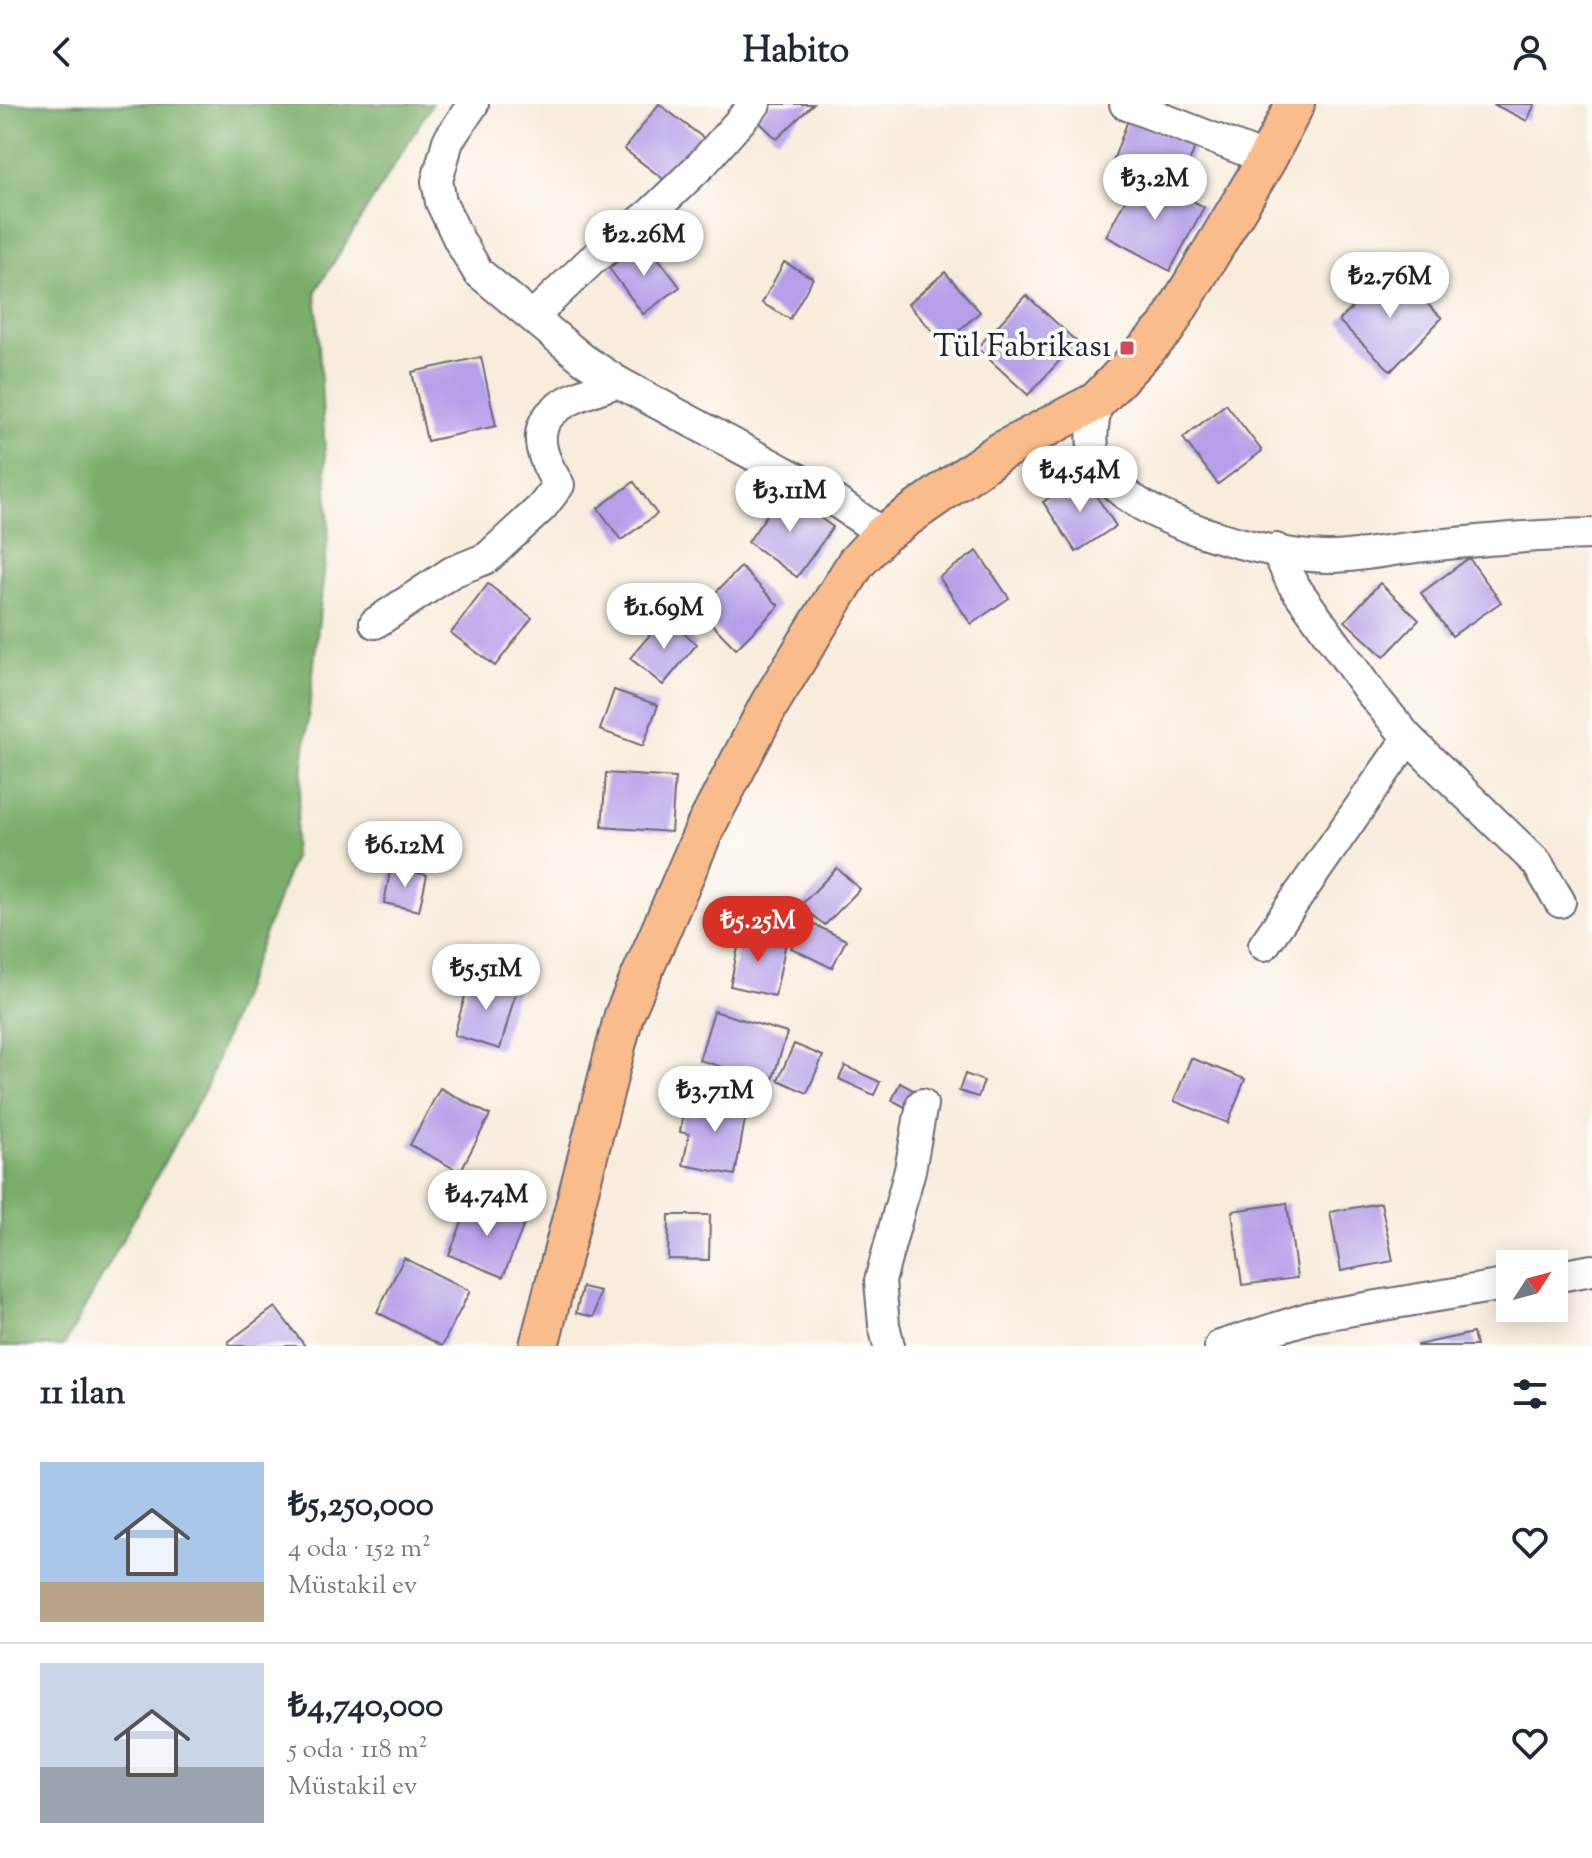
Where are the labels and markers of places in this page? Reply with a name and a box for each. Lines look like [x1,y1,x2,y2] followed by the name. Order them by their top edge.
[1099,154,1211,222] pin: ₺3.2M
[579,210,709,278] pin: ₺2.26M
[1325,252,1455,320] pin: ₺2.76M
[933,325,1111,371] place label: Tül Fabrikası
[1118,339,1136,357] marker: Tül Fabrikası
[1015,446,1145,514] pin: ₺4.54M
[725,466,855,534] pin: ₺3.11M
[599,583,729,651] pin: ₺1.69M
[340,821,470,889] pin: ₺6.12M
[693,896,823,964] pin: ₺5.25M
[421,944,551,1012] pin: ₺5.51M
[650,1066,780,1134] pin: ₺3.71M
[422,1170,552,1238] pin: ₺4.74M

